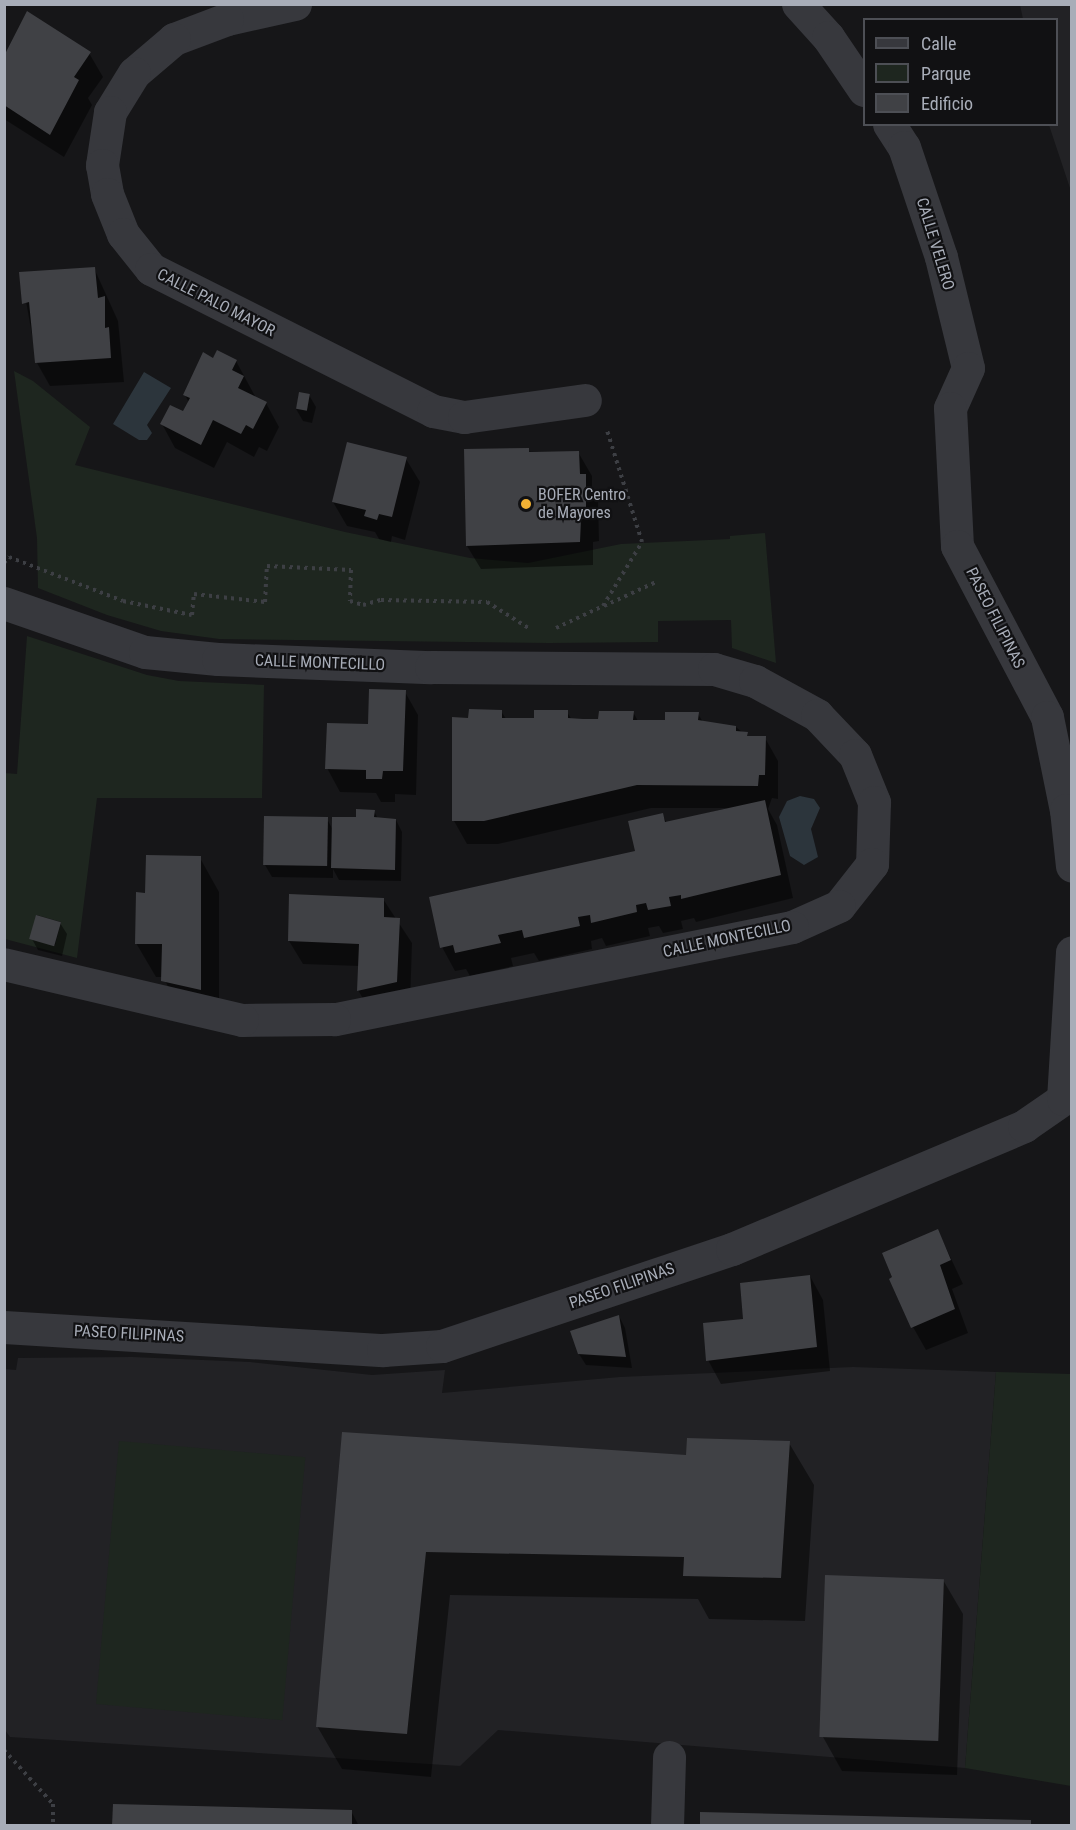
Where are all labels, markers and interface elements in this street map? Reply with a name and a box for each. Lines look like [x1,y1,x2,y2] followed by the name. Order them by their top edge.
[863,18,1058,126] legend
[921,33,957,54] text: Calle
[921,63,971,84] text: Parque
[921,93,973,114] text: Edificio
[912,195,958,293] street label: CALLE VELERO
[154,265,278,341] street label: CALLE PALO MAYOR
[538,485,626,523] place label: BOFER Centro de Mayores
[519,497,533,511] marker: BOFER Centro de Mayores
[961,565,1029,671] street label: PASEO FILIPINAS
[255,651,385,675] street label: CALLE MONTECILLO
[661,916,793,962] street label: CALLE MONTECILLO
[567,1259,677,1313] street label: PASEO FILIPINAS
[73,1322,185,1346] street label: PASEO FILIPINAS

